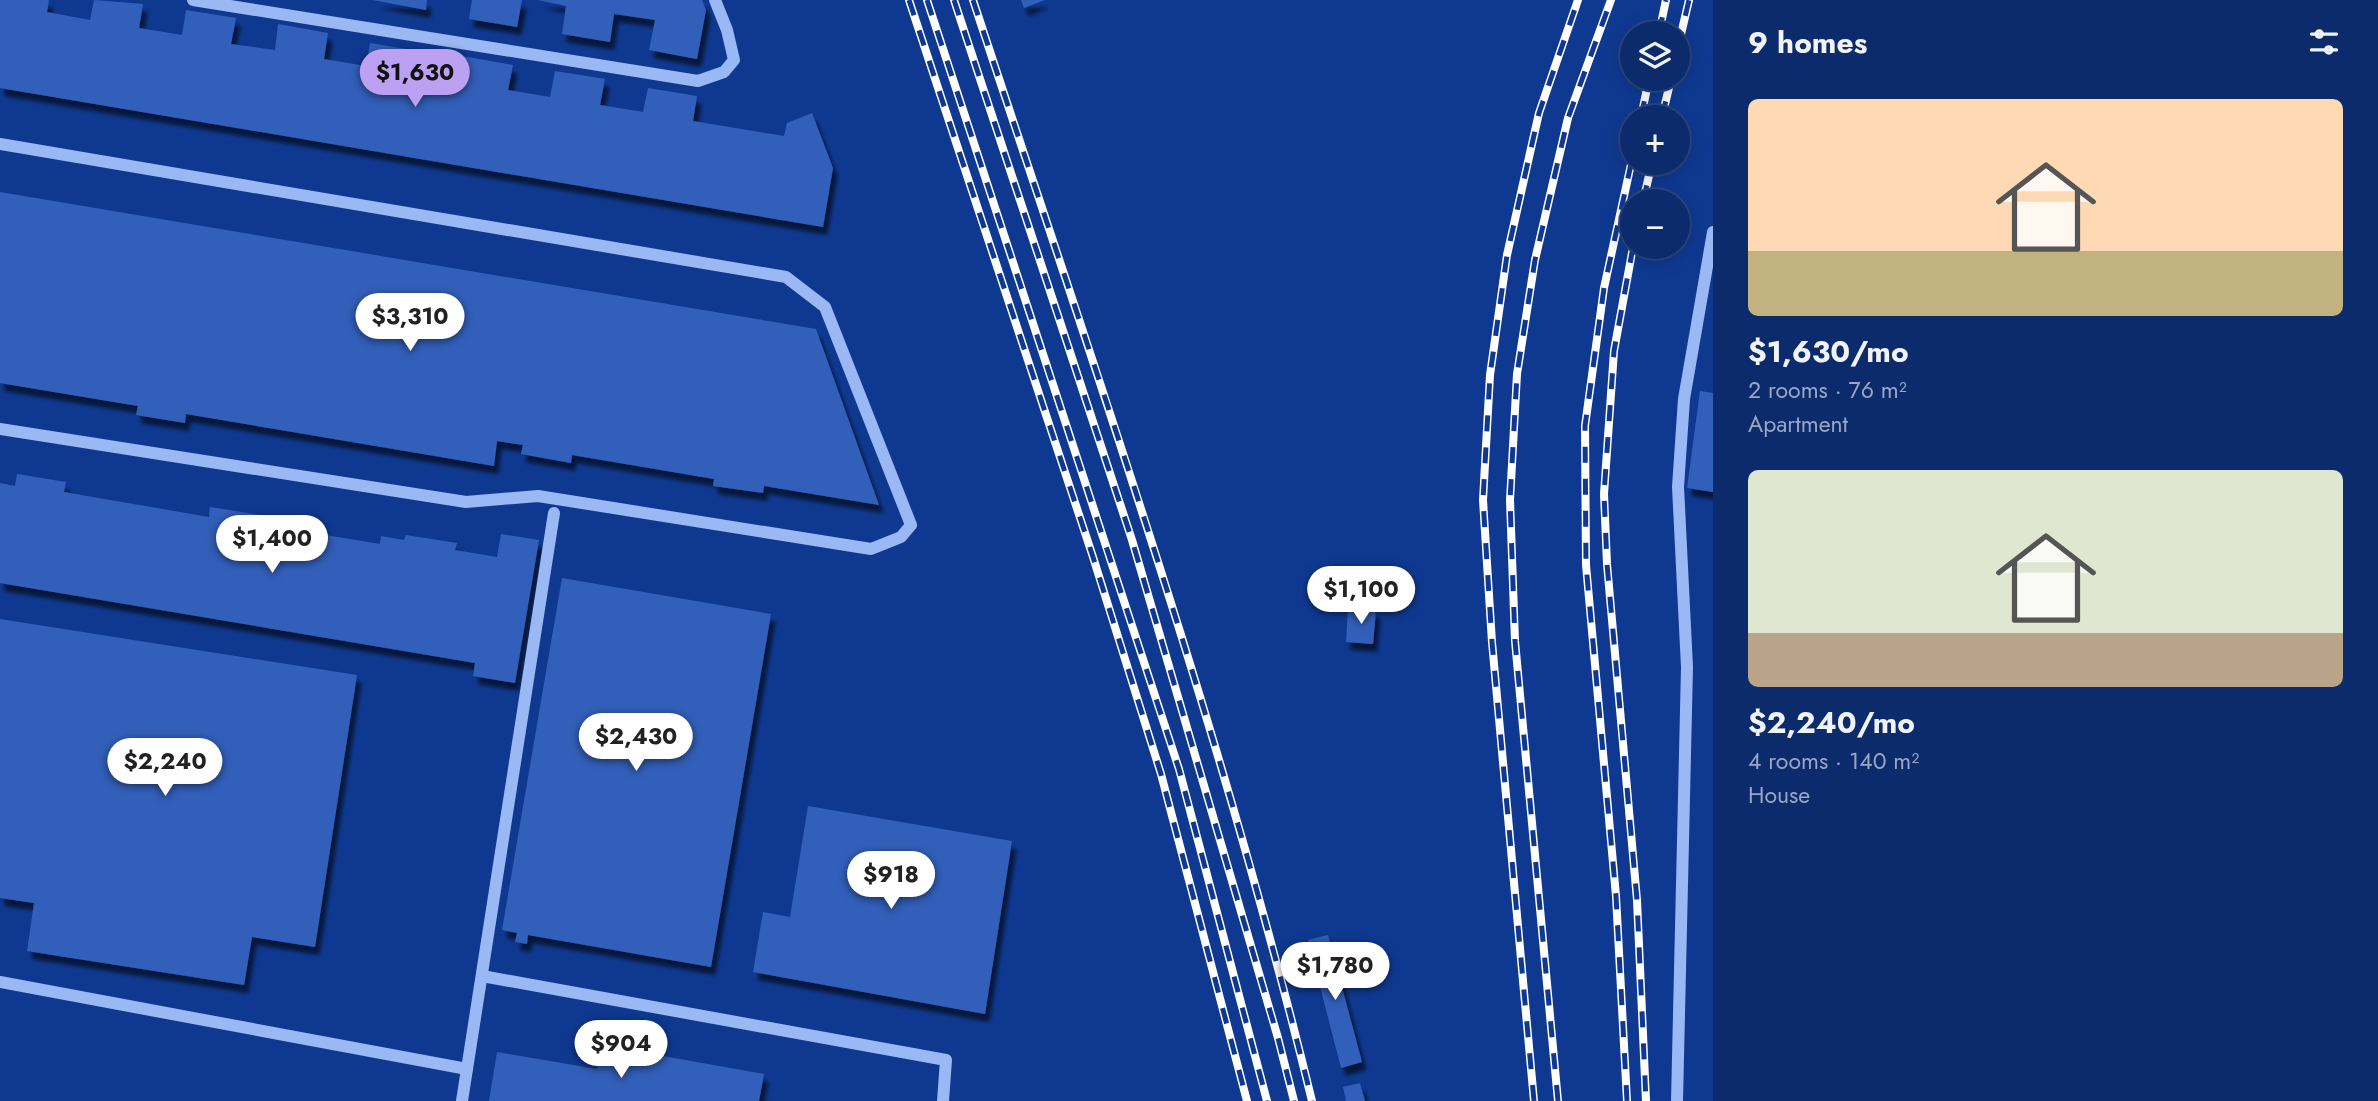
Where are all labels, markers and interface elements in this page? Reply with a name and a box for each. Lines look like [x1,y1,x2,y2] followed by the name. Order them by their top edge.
[1620,21,1690,259] map controls
[1620,21,1690,91] button: layers
[1748,21,1867,64] text: 9 homes
[2305,23,2343,61] icon: filters
[358,50,472,109] pin: $1,630
[376,55,454,89] text: $1,630
[1620,105,1690,175] button: +
[1983,144,2109,270] icon: home
[1620,189,1690,259] button: −
[353,294,467,353] pin: $3,310
[372,299,448,333] text: $3,310
[1748,330,1909,373] text: $1,630/mo
[1748,373,1907,407] text: 2 rooms · 76 m²
[1748,407,1848,441] text: Apartment
[1983,515,2109,641] icon: home
[215,516,329,575] pin: $1,400
[232,521,312,555] text: $1,400
[1304,566,1418,626] pin: $1,100
[1323,572,1399,606] text: $1,100
[1748,701,1915,744] text: $2,240/mo
[579,714,693,773] pin: $2,430
[595,719,677,753] text: $2,430
[108,738,222,798] pin: $2,240
[123,744,207,778] text: $2,240
[1748,744,1919,778] text: 4 rooms · 140 m²
[1748,778,1810,812] text: House
[850,852,932,911] pin: $918
[863,857,919,891] text: $918
[1278,942,1392,1002] pin: $1,780
[1297,948,1373,982] text: $1,780
[580,1020,662,1080] pin: $904
[591,1026,651,1060] text: $904

